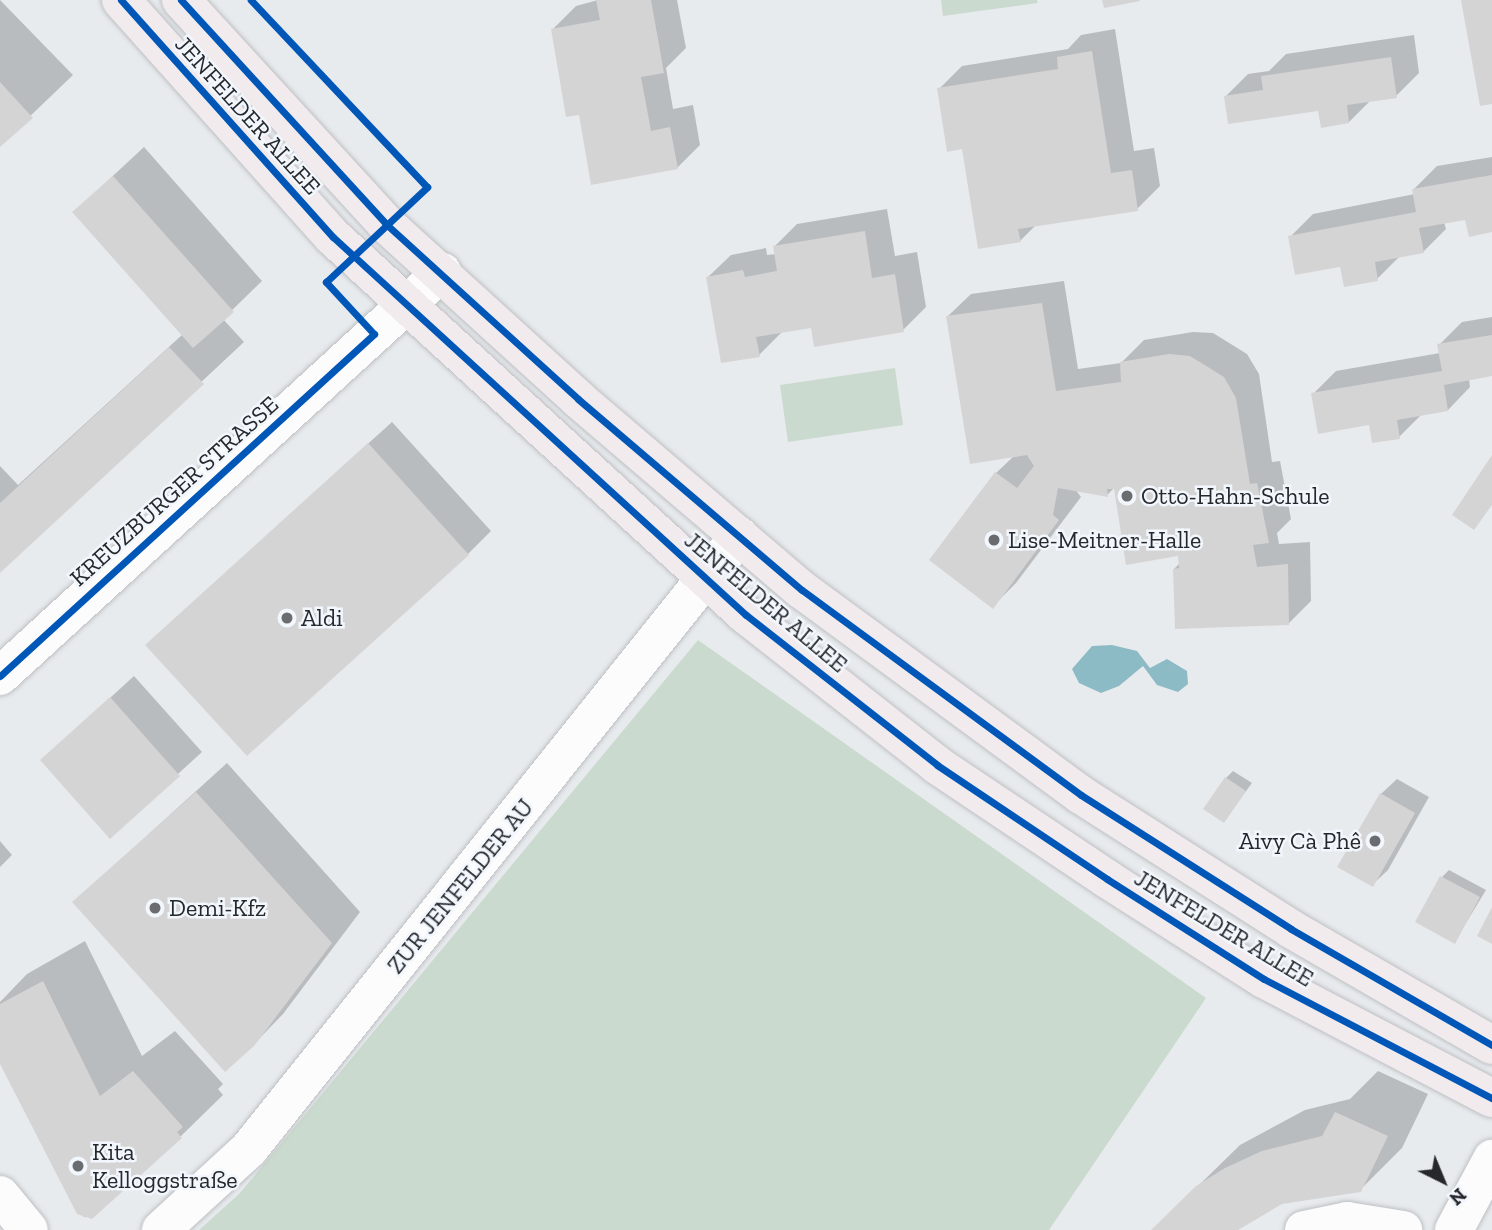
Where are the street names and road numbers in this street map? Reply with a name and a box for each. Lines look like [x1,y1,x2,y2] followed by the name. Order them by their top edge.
[169,29,327,201] street label: JENFELDER ALLEE
[64,390,284,592] street label: KREUZBURGER STRASSE
[678,525,854,679] street label: JENFELDER ALLEE
[380,792,540,980] street label: ZUR JENFELDER AU
[1129,863,1319,993] street label: JENFELDER ALLEE

